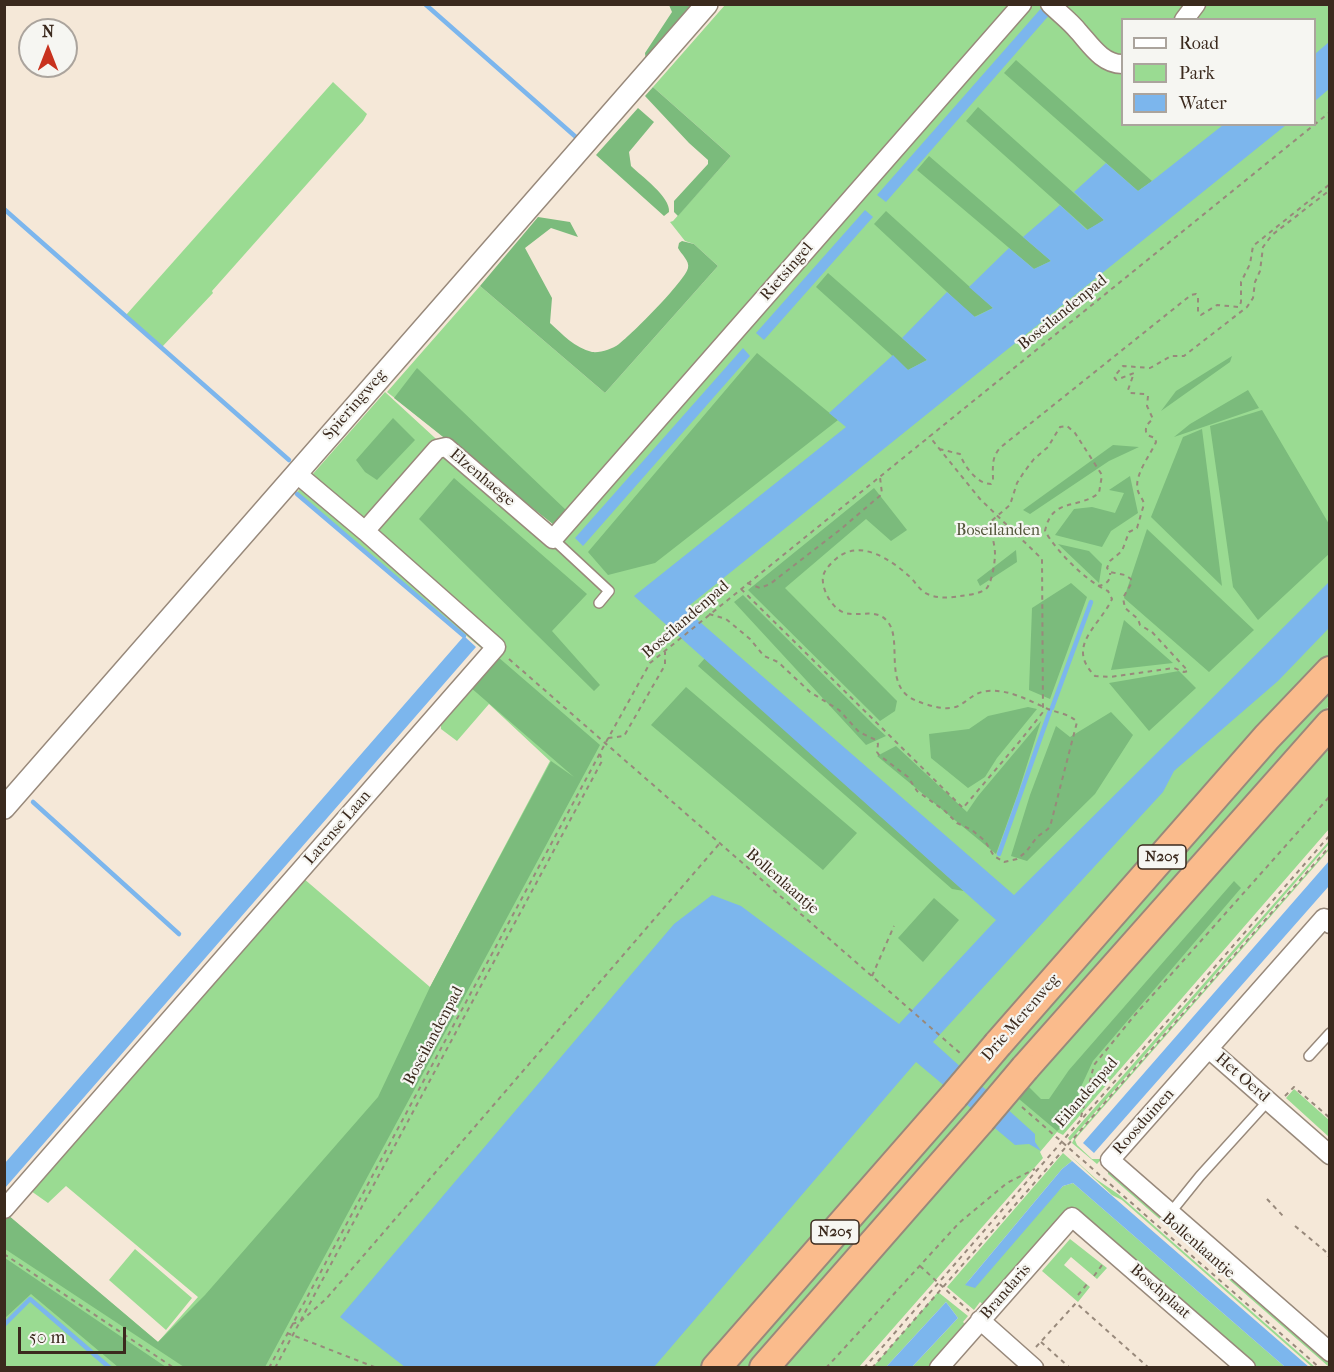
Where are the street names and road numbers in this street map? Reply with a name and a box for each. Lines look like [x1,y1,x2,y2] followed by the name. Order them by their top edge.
[757,239,817,305] street label: Rietsingel
[1015,271,1111,355] street label: Boseilandenpad
[319,366,391,444] street label: Spieringweg
[445,445,519,511] street label: Elzenhaege
[639,577,733,663] street label: Boseilandenpad
[301,787,375,869] street label: Larense Laan
[742,845,822,919] street label: Bollenlaantje
[1138,845,1186,869] road number: N205
[978,971,1064,1065] street label: Drie Merenweg
[400,983,468,1089] street label: Boseilandenpad
[1211,1049,1273,1107] street label: Het Oerd
[1051,1054,1123,1132] street label: Eilandenpad
[1109,1085,1179,1159] street label: Roosduinen
[1158,1209,1238,1283] street label: Bollenlaantje
[811,1220,859,1244] road number: N205
[977,1260,1035,1324] street label: Brandaris
[1126,1261,1194,1323] street label: Boschplaat

